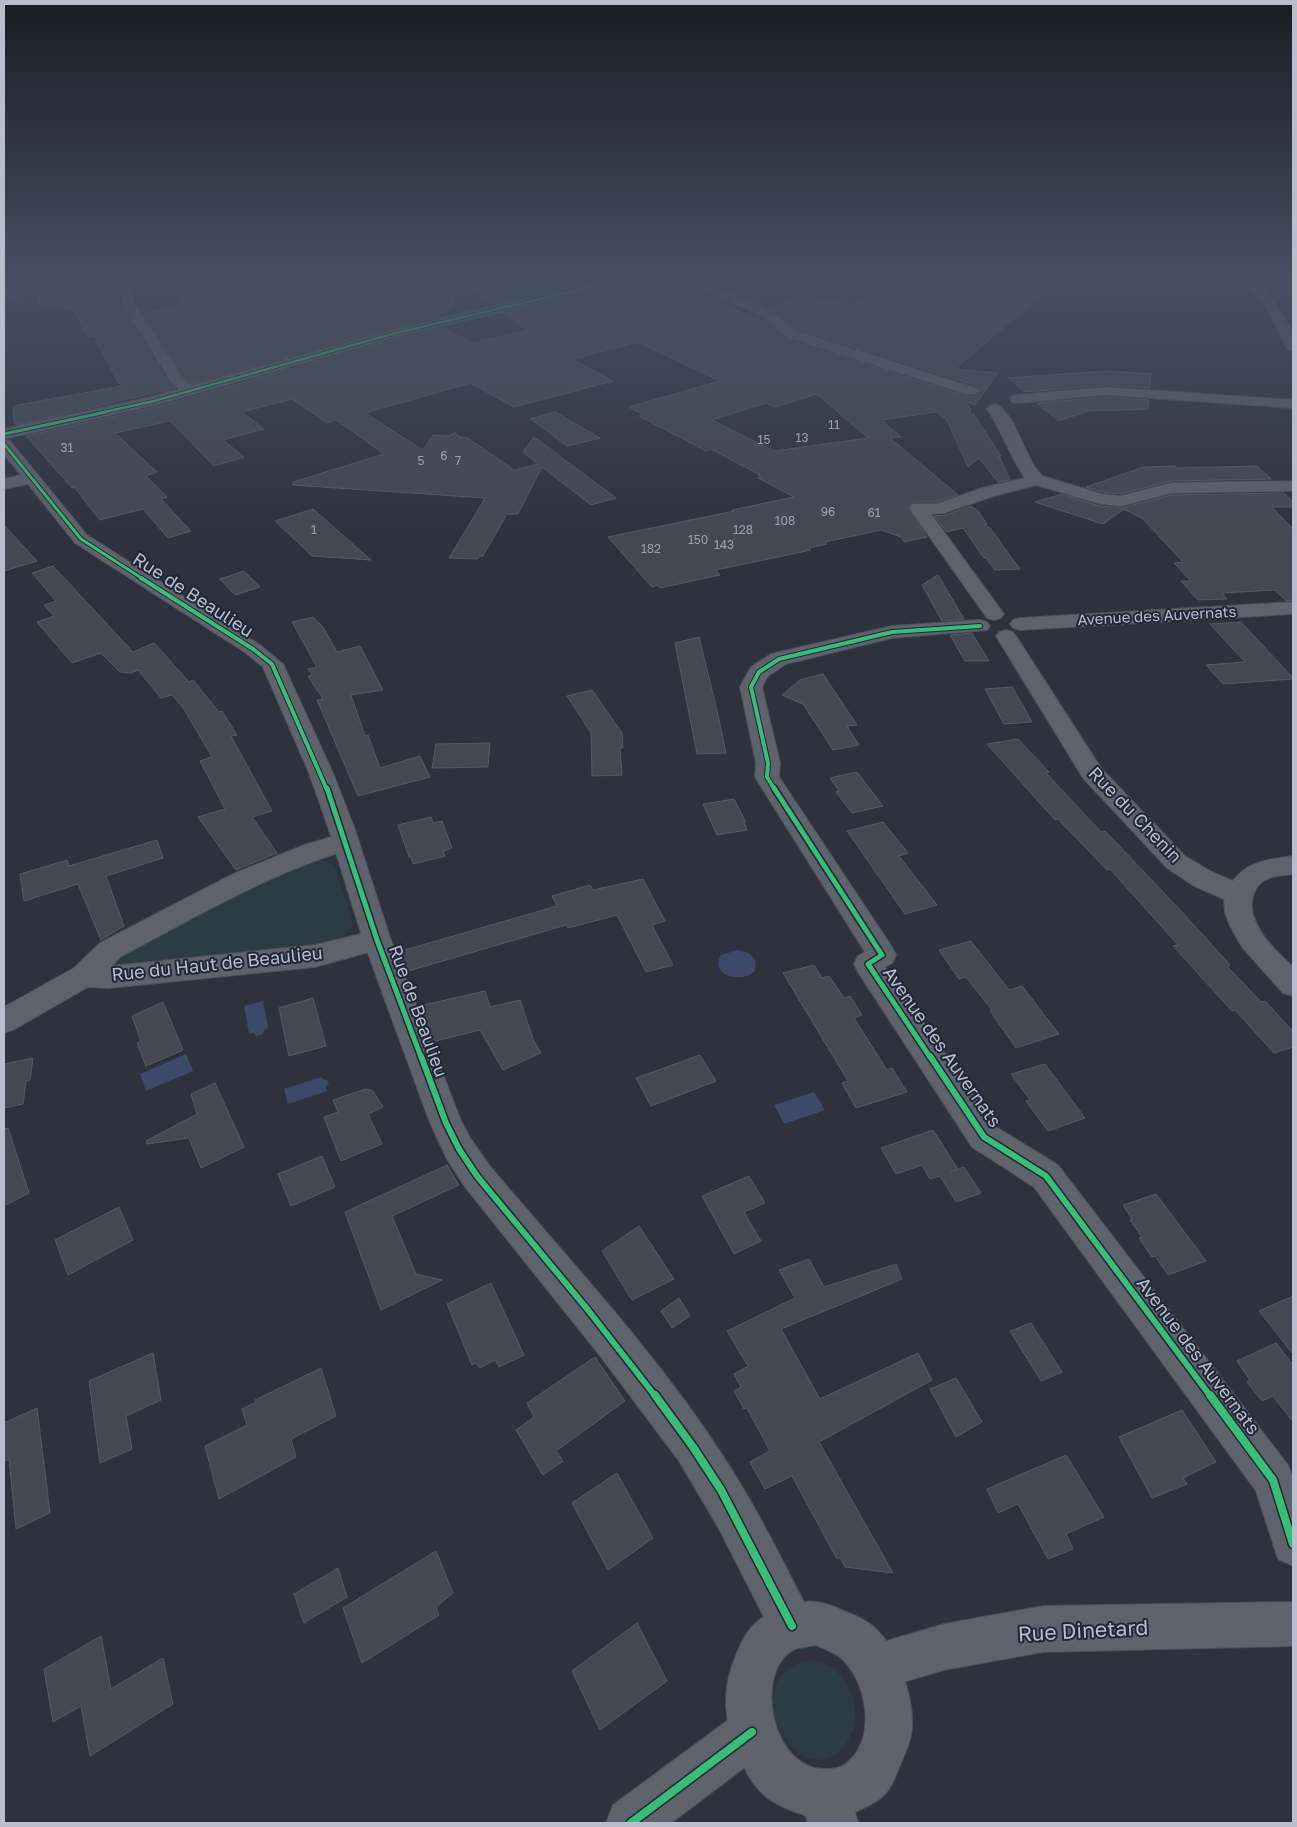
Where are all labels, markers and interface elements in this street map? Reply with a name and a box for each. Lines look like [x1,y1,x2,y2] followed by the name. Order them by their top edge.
[828,417,840,432] house number: 11
[796,430,808,445] house number: 13
[758,432,770,447] house number: 15
[61,440,74,455] house number: 31
[440,448,448,463] house number: 6
[418,453,425,468] house number: 5
[455,453,461,468] house number: 7
[821,504,835,519] house number: 96
[867,505,881,520] house number: 61
[775,513,795,528] house number: 108
[311,522,317,537] house number: 1
[733,522,753,537] house number: 128
[688,532,708,547] house number: 150
[714,537,734,552] house number: 143
[641,541,661,556] house number: 182
[129,547,258,641] street label: Rue de Beaulieu
[1077,602,1237,628] street label: Avenue des Auvernats
[1084,762,1187,867] street label: Rue du Chenin
[110,941,324,985] street label: Rue du Haut de Beaulieu
[385,941,453,1080] street label: Rue de Beaulieu
[879,962,1007,1131] street label: Avenue des Auvernats
[1132,1272,1265,1438] street label: Avenue des Auvernats
[1017,1614,1149,1646] street label: Rue Dinetard

